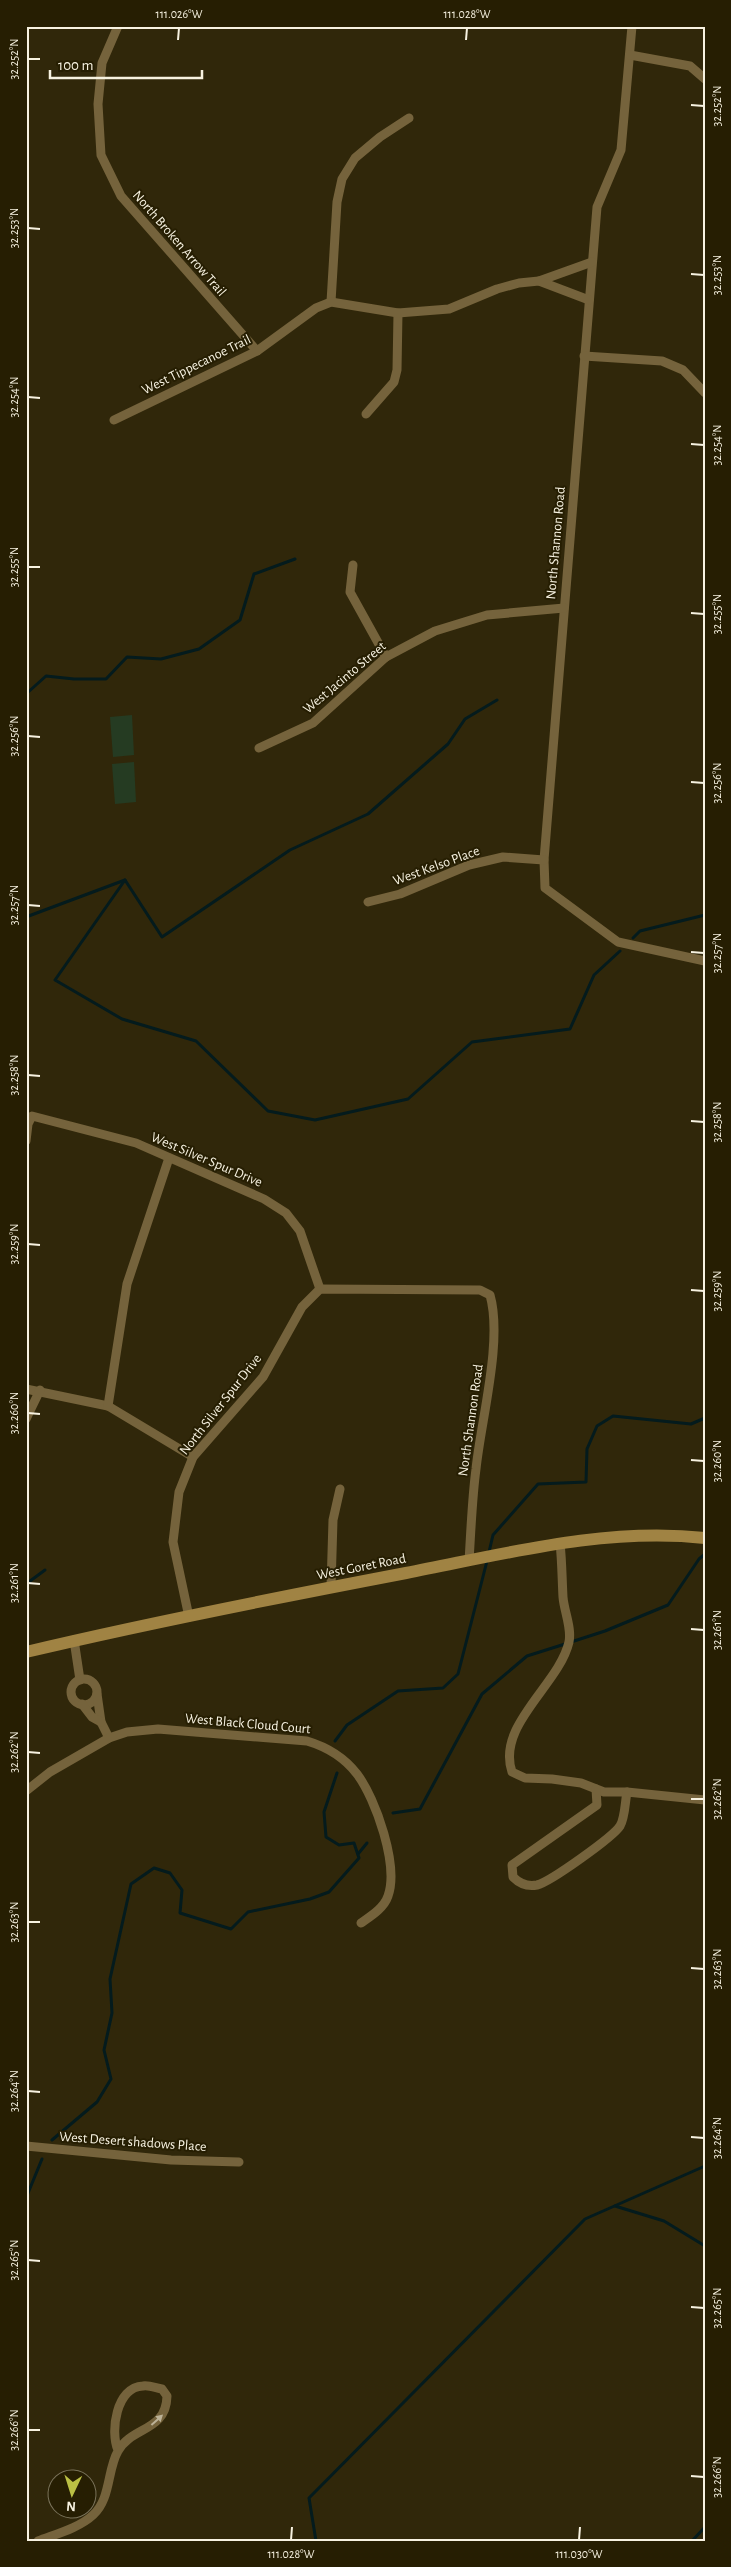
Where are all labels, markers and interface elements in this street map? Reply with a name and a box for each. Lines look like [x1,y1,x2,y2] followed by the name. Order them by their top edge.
[156,8,203,20] text: 111.026°W
[443,8,491,20] text: 111.028°W
[8,39,20,79] text: 32.252°N
[50,48,202,80] scale bar
[58,58,93,73] text: 100 m
[711,86,723,126] text: 32.252°N
[130,188,229,299] street label: North Broken Arrow Trail
[8,208,20,248] text: 32.253°N
[711,255,723,295] text: 32.253°N
[140,332,253,397] street label: West Tippecanoe Trail
[8,376,20,418] text: 32.254°N
[711,424,723,466] text: 32.254°N
[544,486,568,600] street label: North Shannon Road
[8,547,20,587] text: 32.255°N
[711,594,723,634] text: 32.255°N
[301,639,389,716] street label: West Jacinto Street
[8,716,20,756] text: 32.256°N
[711,763,723,803] text: 32.256°N
[391,844,481,888] street label: West Kelso Place
[8,885,20,925] text: 32.257°N
[711,933,723,973] text: 32.257°N
[8,1054,20,1096] text: 32.258°N
[711,1101,723,1143] text: 32.258°N
[149,1130,264,1190] street label: West Silver Spur Drive
[8,1224,20,1264] text: 32.259°N
[711,1271,723,1311] text: 32.259°N
[177,1352,264,1458] street label: North Silver Spur Drive
[456,1363,486,1477] street label: North Shannon Road
[8,1392,20,1434] text: 32.260°N
[711,1440,723,1482] text: 32.260°N
[315,1551,407,1583] street label: West Goret Road
[8,1563,20,1603] text: 32.261°N
[711,1610,723,1650] text: 32.261°N
[185,1712,312,1737] street label: West Black Cloud Court
[8,1731,20,1773] text: 32.262°N
[711,1778,723,1820] text: 32.262°N
[8,1902,20,1942] text: 32.263°N
[711,1949,723,1989] text: 32.263°N
[8,2070,20,2112] text: 32.264°N
[711,2117,723,2159] text: 32.264°N
[59,2130,207,2154] street label: West Desert shadows Place
[8,2240,20,2280] text: 32.265°N
[711,2288,723,2328] text: 32.265°N
[8,2409,20,2451] text: 32.266°N
[150,2415,163,2426] one-way arrow
[711,2456,723,2498] text: 32.266°N
[48,2470,98,2520] north arrow
[66,2499,77,2513] text: N
[267,2548,315,2560] text: 111.028°W
[555,2548,603,2560] text: 111.030°W

